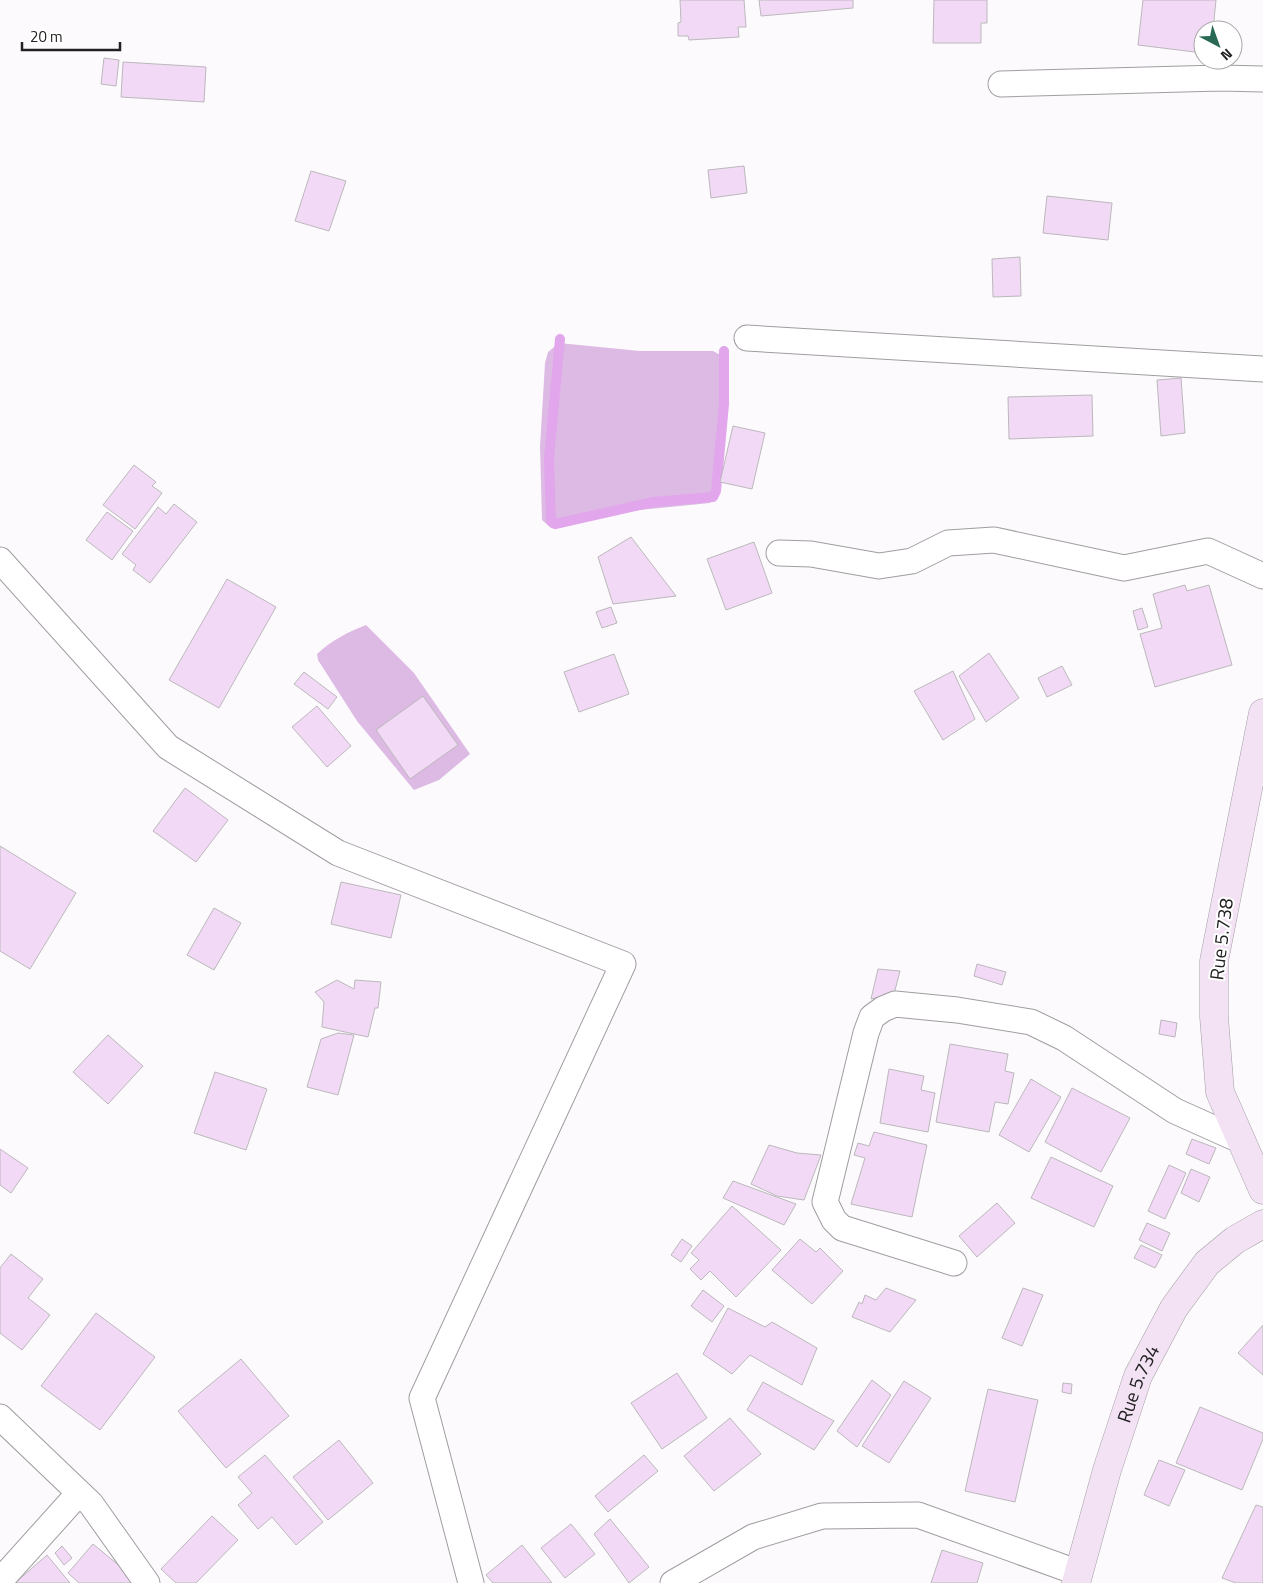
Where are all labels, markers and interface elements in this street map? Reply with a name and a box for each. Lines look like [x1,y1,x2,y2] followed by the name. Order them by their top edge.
[22,20,120,52] scale bar
[1193,20,1243,70] north arrow
[30,25,63,48] text: 20 m
[1216,44,1237,66] text: N
[1201,896,1240,981] street label: Rue 5.738
[1109,1339,1166,1426] street label: Rue 5.734

